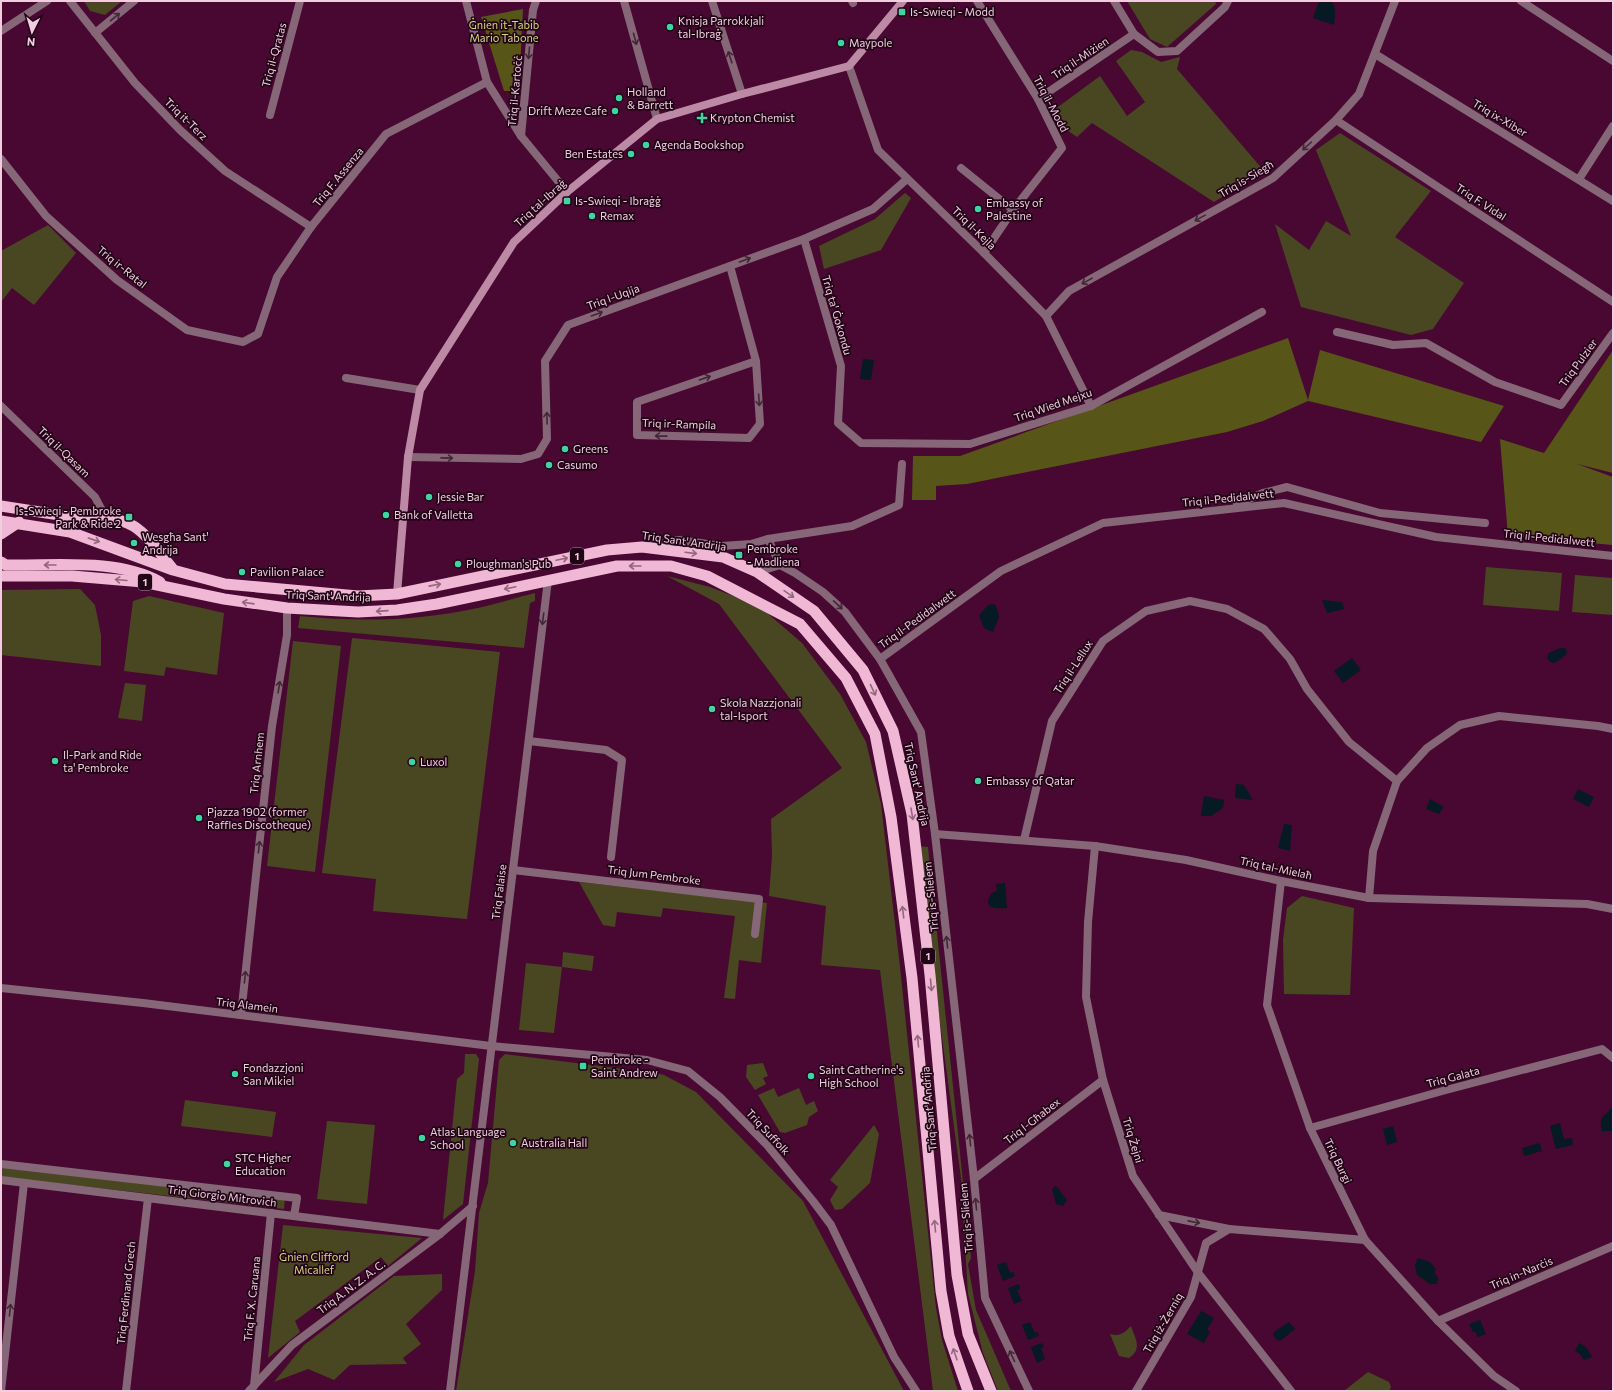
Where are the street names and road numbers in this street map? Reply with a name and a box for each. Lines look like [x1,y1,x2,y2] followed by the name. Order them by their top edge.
[259,21,288,89] street label: Triq il-Qratas
[1049,34,1111,81] street label: Triq il-Miżien
[505,55,524,127] street label: Triq il-Kartoċċ
[1031,73,1072,134] street label: Triq il-Modd
[162,95,211,143] street label: Triq it-Terz
[1471,96,1530,139] street label: Triq ix-Xiber
[310,144,366,209] street label: Triq F. Assenza
[1216,157,1276,200] street label: Triq is-Siegħ
[511,176,568,229] street label: Triq tal-Ibraġ
[1454,181,1509,223] street label: Triq F. Vidal
[950,203,999,252] street label: Triq il-Kejla
[95,243,150,291] street label: Triq ir-Ratal
[820,273,856,356] street label: Triq ta' Ġokondu
[585,281,641,312] street label: Triq l-Uqija
[1556,336,1600,389] street label: Triq Pulzier
[1012,385,1093,424] street label: Triq Wied Mejxu
[642,416,716,431] street label: Triq ir-Rampila
[36,424,93,480] street label: Triq il-Qasam
[1181,486,1275,509] street label: Triq il-Pedidalwett
[1503,526,1596,549] street label: Triq il-Pedidalwett
[641,528,727,553] street label: Triq Sant' Andrija
[570,548,584,564] road number: 1
[138,574,152,590] road number: 1
[876,586,958,651] street label: Triq il-Pedidalwett
[285,588,371,603] street label: Triq Sant' Andrija
[1050,637,1095,696] street label: Triq il-Lellux
[247,731,266,794] street label: Triq Arnhem
[902,741,933,827] street label: Triq Sant' Andrija
[1239,854,1313,882] street label: Triq tal-Mielaħ
[920,861,941,933] street label: Triq is-Slielem
[607,862,702,888] street label: Triq Jum Pembroke
[489,863,508,920] street label: Triq Falaise
[921,948,935,964] road number: 1
[215,994,279,1015] street label: Triq Alamein
[1425,1063,1481,1090] street label: Triq Galata
[918,1066,939,1152] street label: Triq Sant' Andrija
[1001,1095,1062,1147] street label: Triq l-Għabex
[744,1106,793,1157] street label: Triq Suffolk
[1120,1115,1148,1164] street label: Triq Żejni
[1322,1136,1355,1185] street label: Triq Burgi
[167,1182,277,1209] street label: Triq Giorgio Mitrovich
[956,1182,975,1254] street label: Triq is-Slielem
[114,1241,137,1345] street label: Triq Ferdinand Grech
[1487,1253,1554,1292] street label: Triq in-Narċis
[241,1256,262,1342] street label: Triq F. X. Caruana
[314,1257,388,1316] street label: Triq A. N. Z. A. C.
[1139,1290,1185,1355] street label: Triq iż-Żerniq

